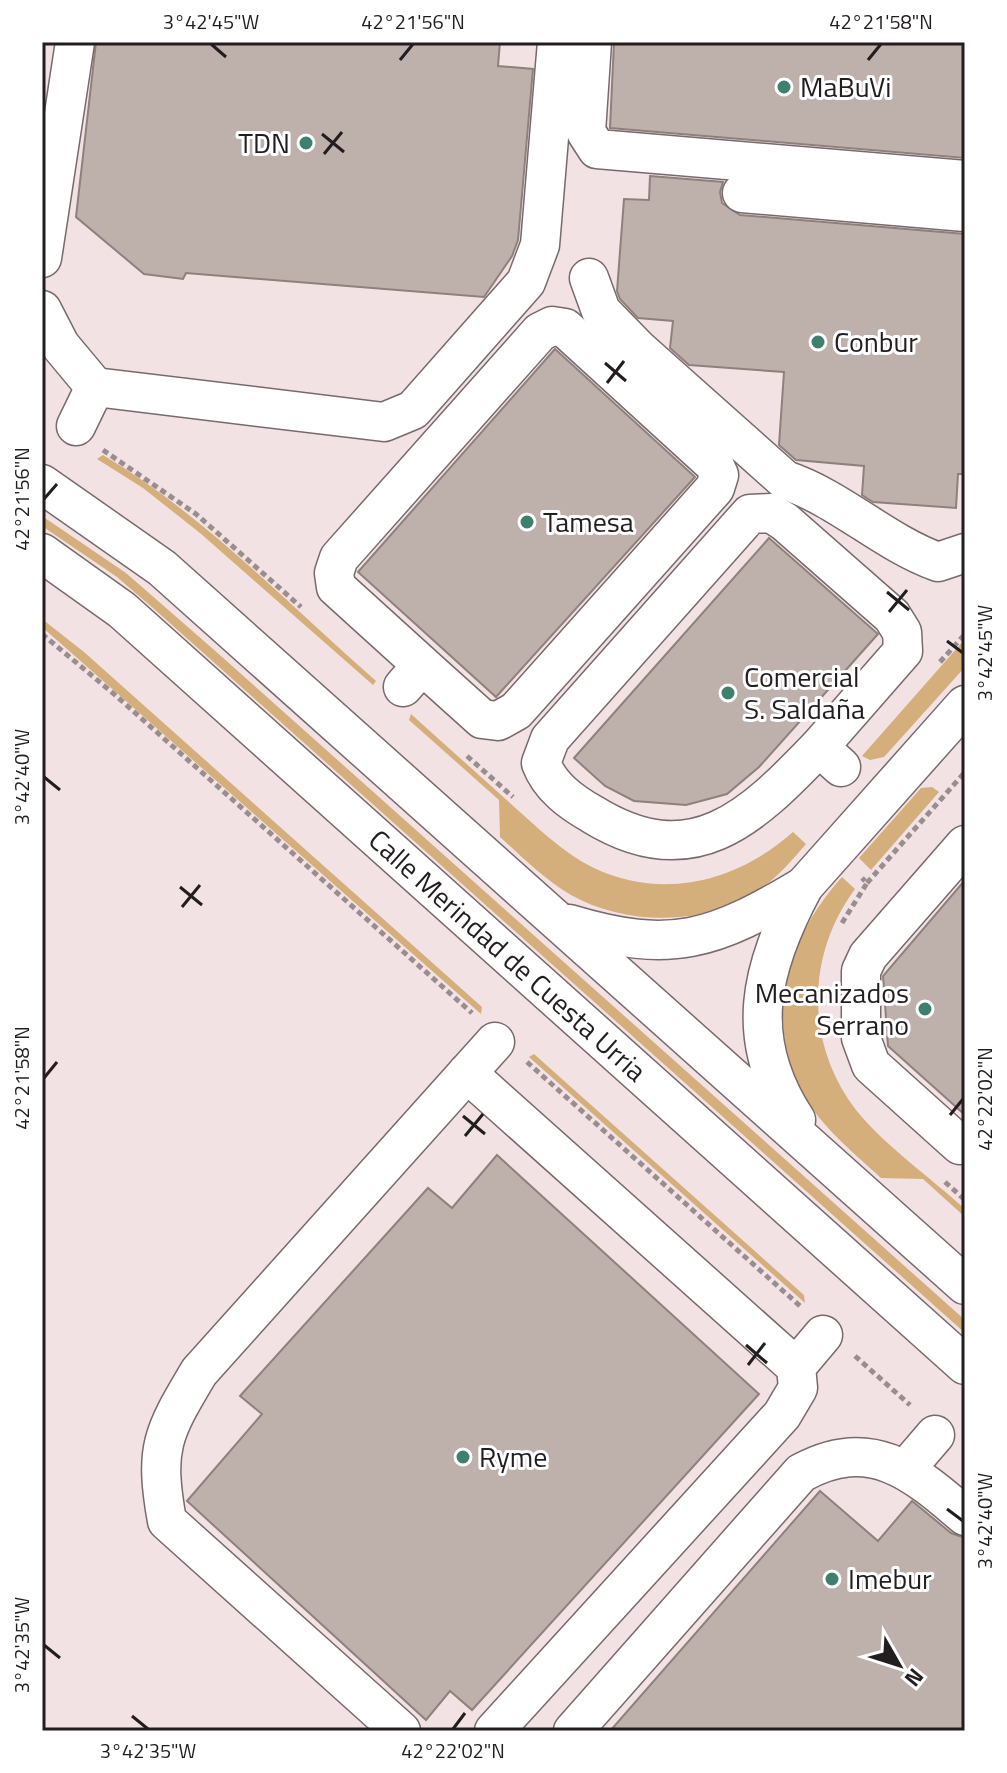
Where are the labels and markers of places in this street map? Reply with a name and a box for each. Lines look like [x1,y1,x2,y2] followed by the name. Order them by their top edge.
[800,65,891,108] place label: MaBuVi
[775,78,793,96] marker: MaBuVi
[238,121,290,164] place label: TDN
[297,134,315,152] marker: TDN
[834,320,918,363] place label: Conbur
[809,333,827,351] marker: Conbur
[543,500,634,543] place label: Tamesa
[518,513,536,531] marker: Tamesa
[744,655,865,730] place label: Comercial S. Saldaña
[719,684,737,702] marker: Comercial S. Saldaña
[755,971,909,1046] place label: Mecanizados Serrano
[916,1000,934,1018] marker: Mecanizados Serrano
[479,1435,547,1478] place label: Ryme
[454,1448,472,1466] marker: Ryme
[848,1557,932,1600] place label: Imebur
[823,1570,841,1588] marker: Imebur

